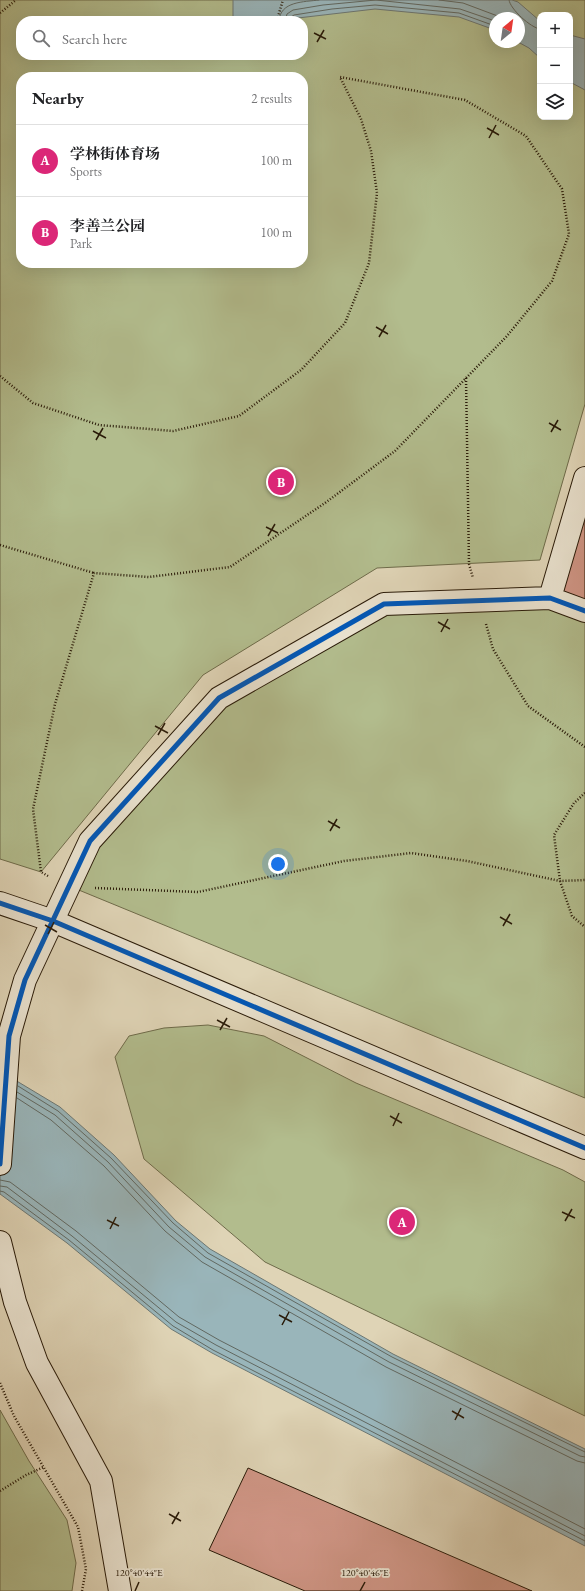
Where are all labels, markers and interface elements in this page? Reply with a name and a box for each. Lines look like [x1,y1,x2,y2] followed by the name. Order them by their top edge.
[489,12,525,48] north arrow
[537,12,573,120] map controls
[537,12,573,48] button: +
[16,16,308,60] search box
[30,27,52,49] icon: search
[62,29,127,48] text: Search here
[537,48,573,84] button: −
[537,84,573,120] button: layers
[32,87,84,109] text: Nearby
[251,90,292,107] text: 2 results
[70,144,160,163] text: 学林街体育场
[40,152,50,169] text: A
[261,152,292,169] text: 100 m
[70,163,102,180] text: Sports
[70,216,145,235] text: 李善兰公园
[41,224,49,241] text: B
[261,224,292,241] text: 100 m
[70,235,92,252] text: Park
[268,467,294,497] pin: B
[268,854,288,874] your location
[389,1207,415,1237] pin: A
[115,1566,163,1579] text: 120°40'44"E
[341,1566,389,1579] text: 120°40'46"E

